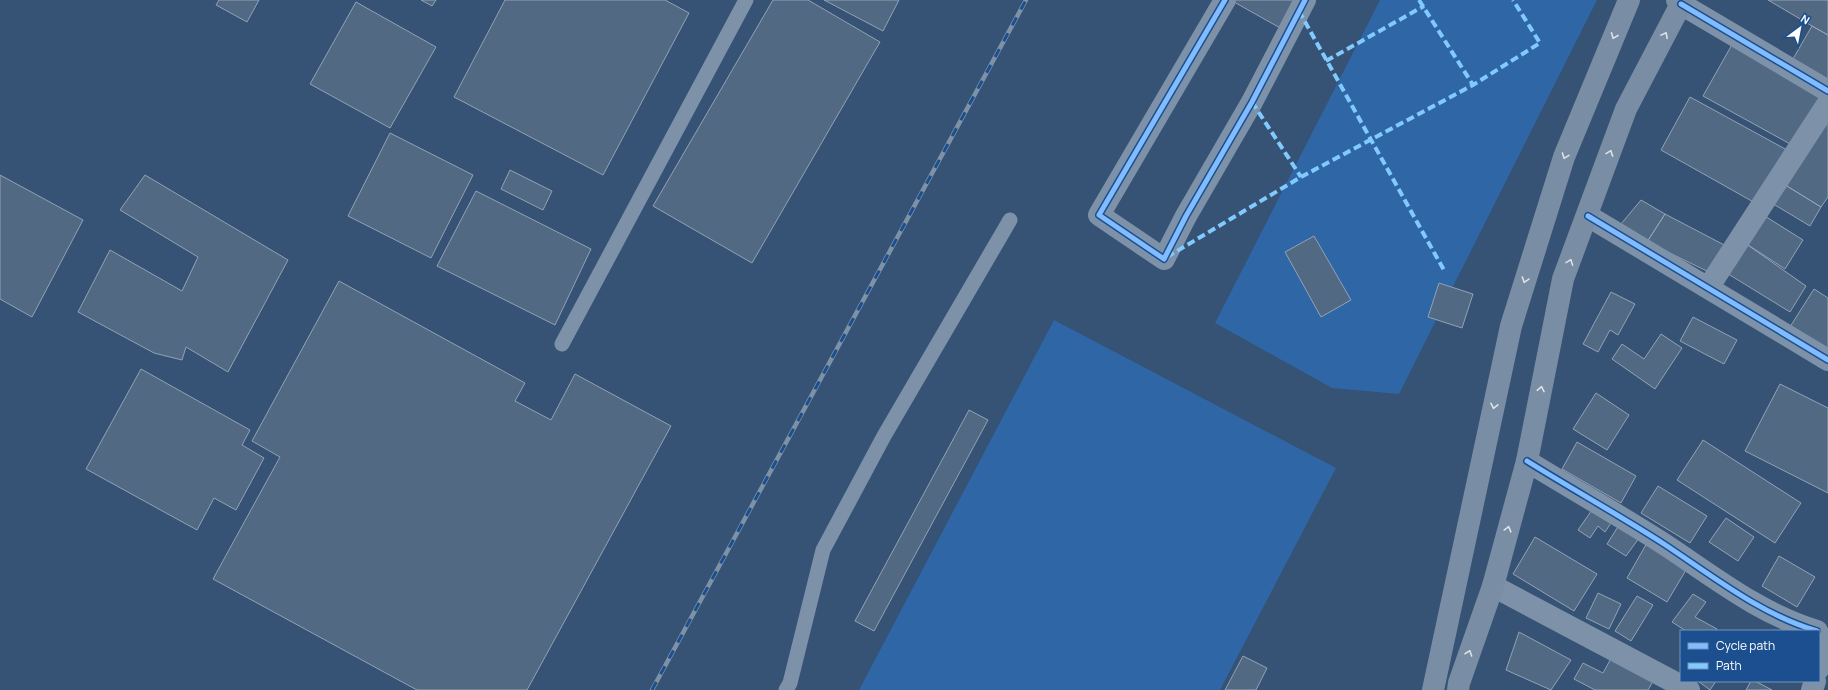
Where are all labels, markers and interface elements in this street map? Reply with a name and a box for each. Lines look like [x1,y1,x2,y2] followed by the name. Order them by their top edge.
[1780,8,1820,48] north arrow
[1798,11,1813,28] text: N
[1611,32,1619,40] one-way arrow
[1660,32,1667,40] one-way arrow
[1605,150,1614,157] one-way arrow
[1561,153,1569,160] one-way arrow
[1565,259,1573,266] one-way arrow
[1521,277,1530,284] one-way arrow
[1537,386,1545,392] one-way arrow
[1490,403,1499,409] one-way arrow
[1503,526,1512,533] one-way arrow
[1680,630,1820,682] legend
[1716,637,1775,654] text: Cycle path
[1465,649,1473,656] one-way arrow
[1716,657,1742,674] text: Path

